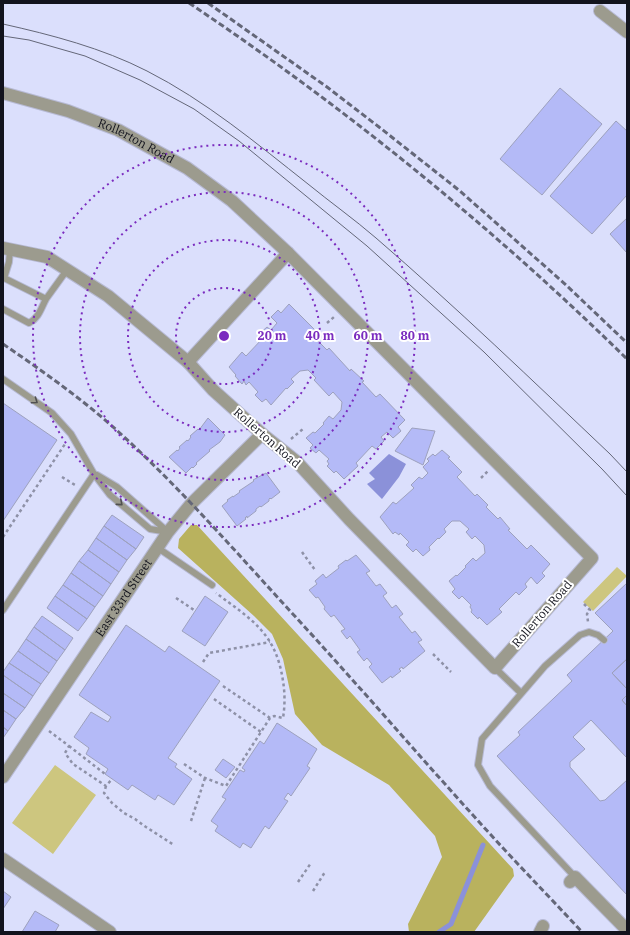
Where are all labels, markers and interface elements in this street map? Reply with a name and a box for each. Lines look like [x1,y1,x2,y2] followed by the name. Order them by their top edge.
[96,115,177,167] street label: Rollerton Road
[258,328,287,343] text: 20 m
[306,328,335,343] text: 40 m
[354,328,383,343] text: 60 m
[401,328,430,343] text: 80 m
[217,329,231,343] centre of rings
[31,396,38,404] one-way arrow
[231,404,304,471] street label: Rollerton Road
[115,498,122,505] one-way arrow
[92,556,155,639] street label: East 33rd Street
[508,577,575,650] street label: Rollerton Road

